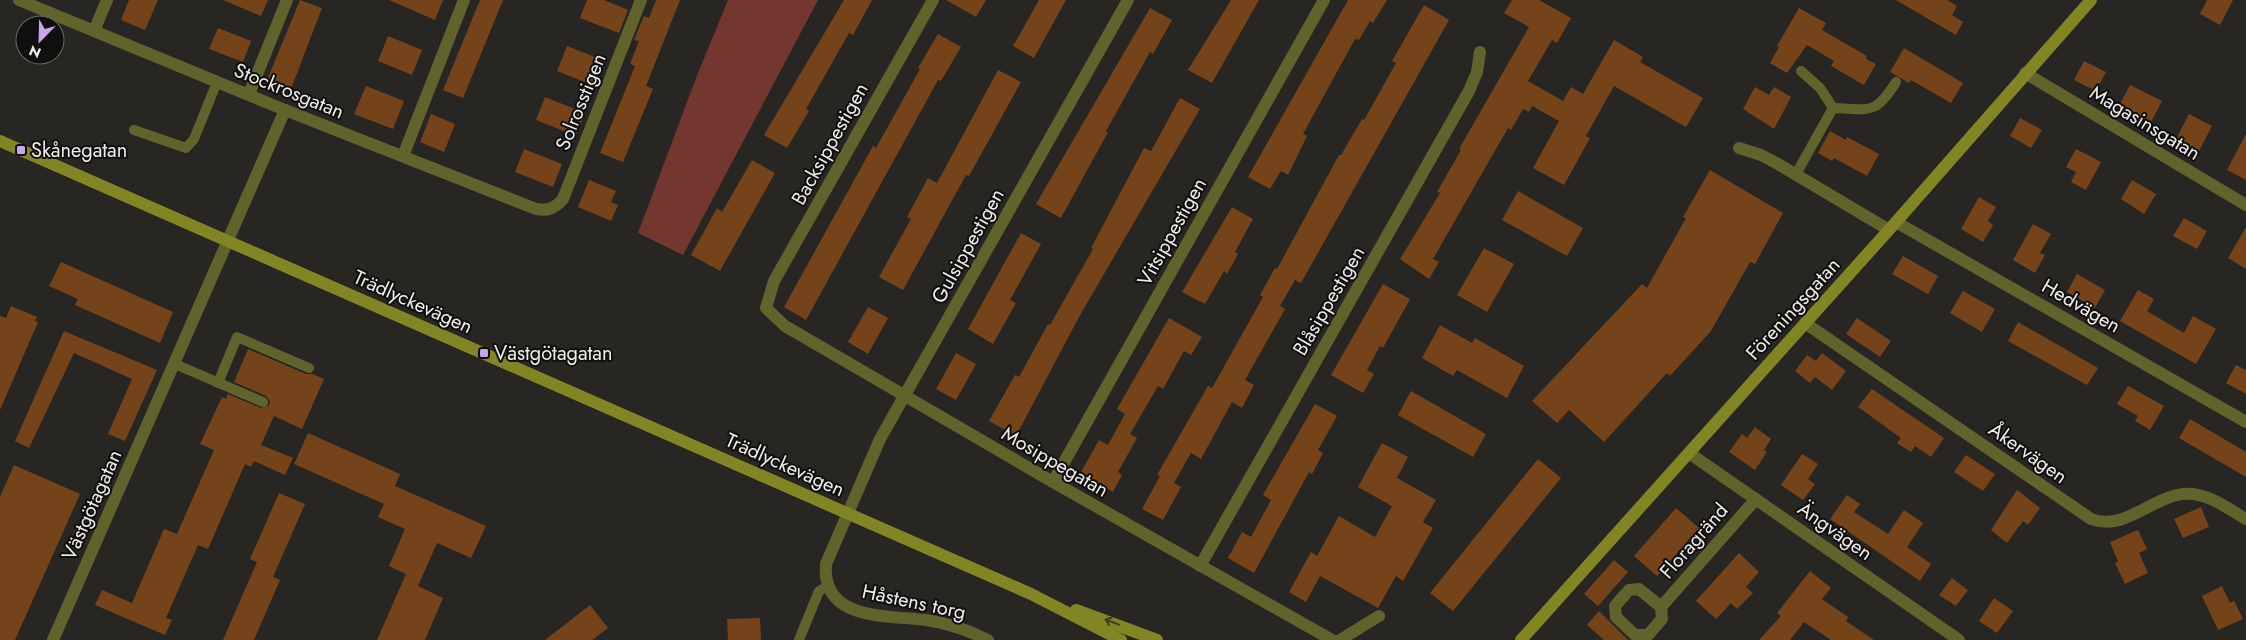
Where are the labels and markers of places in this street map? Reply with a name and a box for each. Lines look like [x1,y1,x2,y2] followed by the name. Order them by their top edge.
[31,136,127,165] place label: Skånegatan
[15,144,27,156] marker: Skånegatan
[494,339,612,368] place label: Västgötagatan
[478,347,490,359] marker: Västgötagatan

